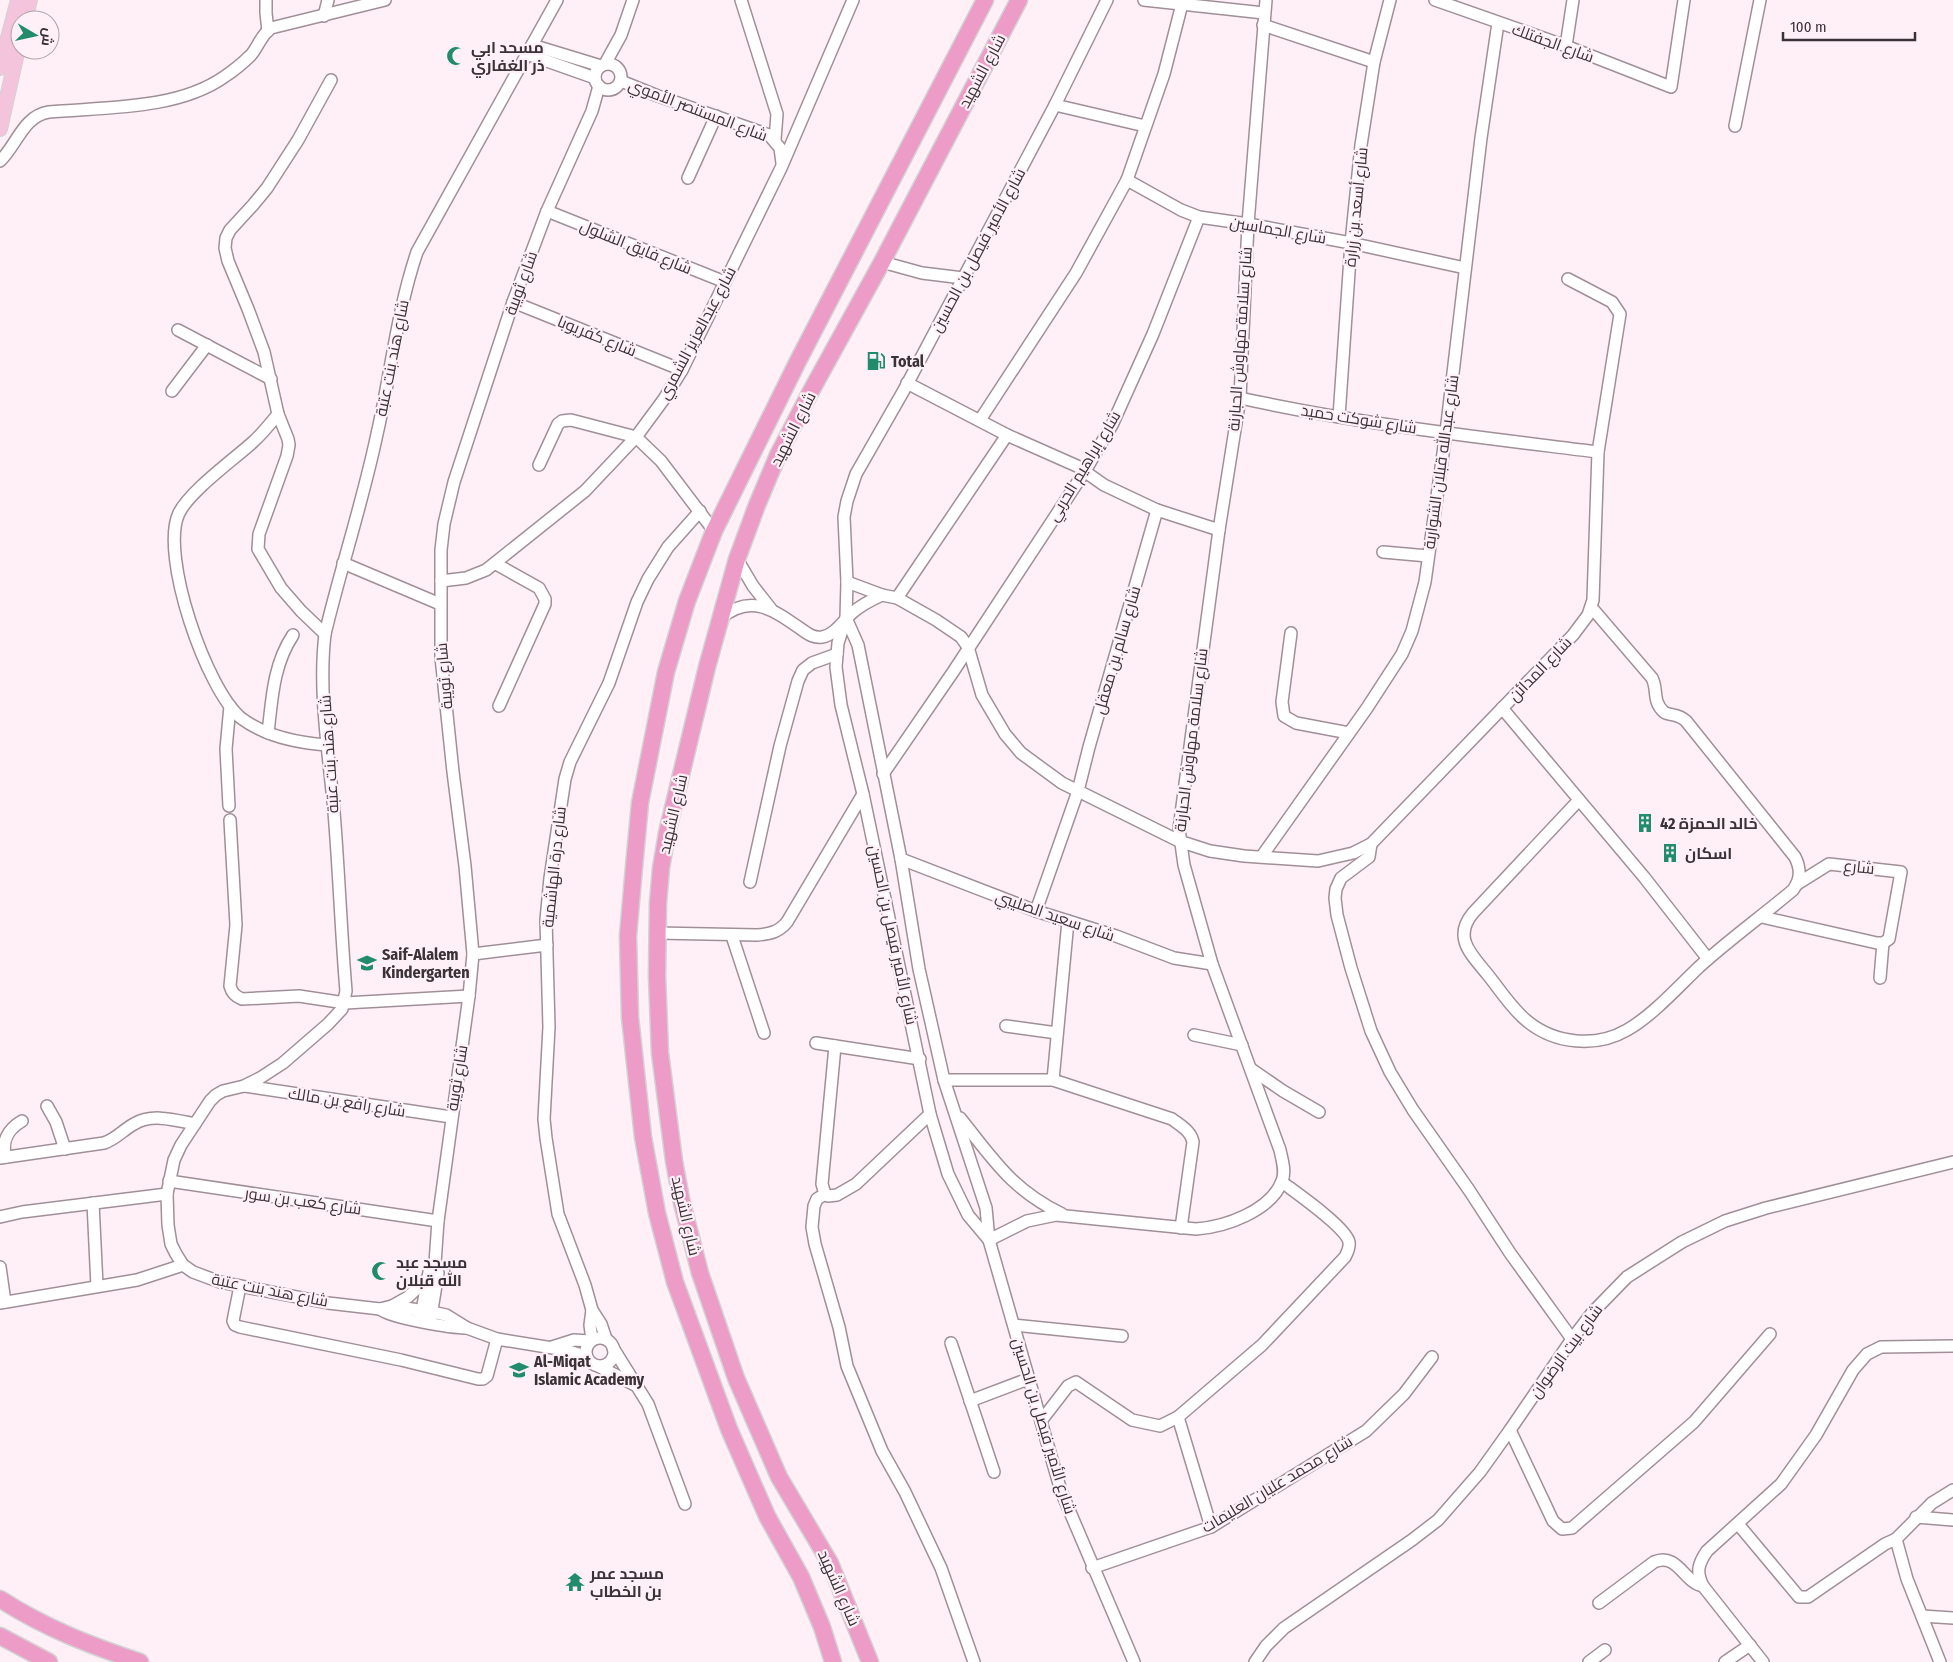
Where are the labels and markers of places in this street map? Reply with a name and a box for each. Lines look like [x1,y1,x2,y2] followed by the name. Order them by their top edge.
[471,38,545,78] place label: مسحد ابي ذر الغفاري
[445,45,467,67] mosque icon: مسحد ابي ذر الغفاري
[865,350,887,372] fuel station icon: Total
[891,352,925,371] place label: Total
[1634,812,1656,834] building icon: خالد الحمزة 42
[1660,814,1758,833] place label: خالد الحمزة 42
[1659,842,1681,864] building icon: اسكان
[1685,844,1732,863] place label: اسكان
[382,945,470,982] place label: Saif-Alalem Kindergarten
[356,952,378,974] school or university icon: Saif-Alalem Kindergarten
[396,1253,467,1290] place label: مسجد عبد الله قبلان
[370,1260,392,1282] mosque icon: مسجد عبد الله قبلان
[533,1352,645,1389] place label: Al-Miqat Islamic Academy
[508,1359,530,1381] school or university icon: Al-Miqat Islamic Academy
[589,1564,664,1601] place label: مسجد عمر بن الخطاب
[564,1571,586,1593] temple icon: مسجد عمر بن الخطاب

